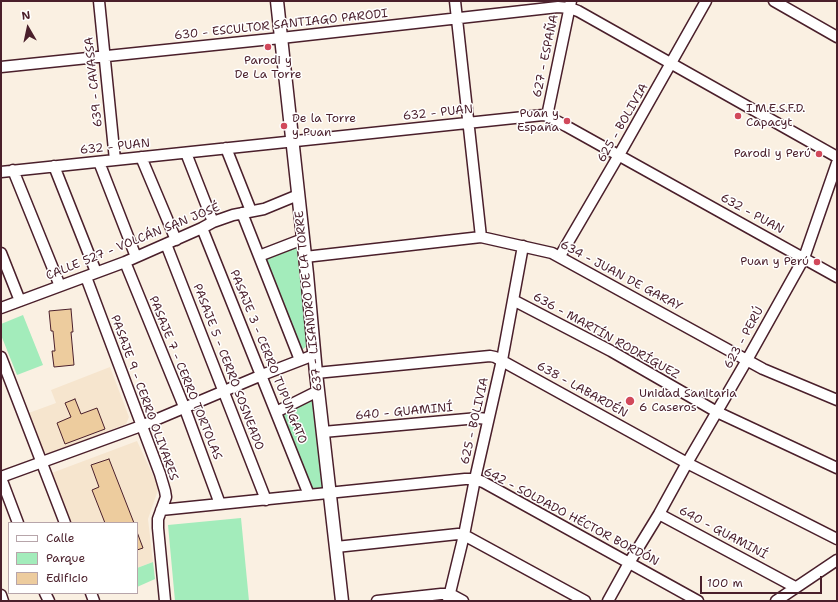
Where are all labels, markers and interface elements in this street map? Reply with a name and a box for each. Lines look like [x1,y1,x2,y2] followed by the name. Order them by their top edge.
[174,7,388,43] street label: 630 - ESCULTOR SANTIAGO PARODI
[8,8,48,48] north arrow
[21,8,32,24] text: N
[530,13,562,99] street label: 627 - ESPAÑA
[82,36,106,128] street label: 639 - CAVASSA
[263,42,273,52] marker: Parodi y De La Torre
[235,54,301,82] place label: Parodi y De La Torre
[595,81,651,165] street label: 625 - BOLIVIA
[402,102,474,124] street label: 632 - PUAN
[746,102,805,130] place label: I.M.E.S.F.D. Capacyt
[517,107,559,135] place label: Puan y España
[733,111,743,121] marker: I.M.E.S.F.D. Capacyt
[292,112,356,140] place label: De la Torre y Puan
[562,116,572,126] marker: Puan y España
[279,121,289,131] marker: De la Torre y Puan
[79,136,151,158] street label: 632 - PUAN
[734,147,811,161] place label: Parodi y Perú
[814,149,824,159] marker: Parodi y Perú
[718,191,786,237] street label: 632 - PUAN
[44,200,222,284] street label: CALLE 527 - VOLCÁN SAN JOSÉ
[292,210,326,392] street label: 637 - LISANDRO DE LA TORRE
[558,238,684,314] street label: 634 - JUAN DE GARAY
[740,255,809,269] place label: Puan y Perú
[812,257,822,267] marker: Puan y Perú
[226,268,310,446] street label: PASAJE 3 - CERRO TUPUNGATO
[190,282,266,452] street label: PASAJE 5 - CERRO SOSNEADO
[530,290,682,382] street label: 636 - MARTÍN RODRÍGUEZ
[146,294,224,462] street label: PASAJE 7 - CERRO TORTOLAS
[721,305,767,371] street label: 623 - PERÚ
[107,313,181,483] street label: PASAJE 9 - CERRO OLIVARES
[534,359,630,421] street label: 638 - LABARDÉN
[458,376,492,466] street label: 625 - BOLIVIA
[639,387,737,415] place label: Unidad Sanitaria 6 Caseros
[624,395,636,407] marker: Unidad Sanitaria 6 Caseros
[354,401,454,423] street label: 640 - GUAMINÍ
[481,465,661,569] street label: 642 - SOLDADO HÉCTOR BORDÓN
[676,504,770,562] street label: 640 - GUAMINÍ
[8,522,138,594] legend
[46,530,75,546] text: Calle
[46,550,85,566] text: Parque
[702,568,824,594] scale bar
[46,570,88,586] text: Edificio
[707,575,743,591] text: 100 m

